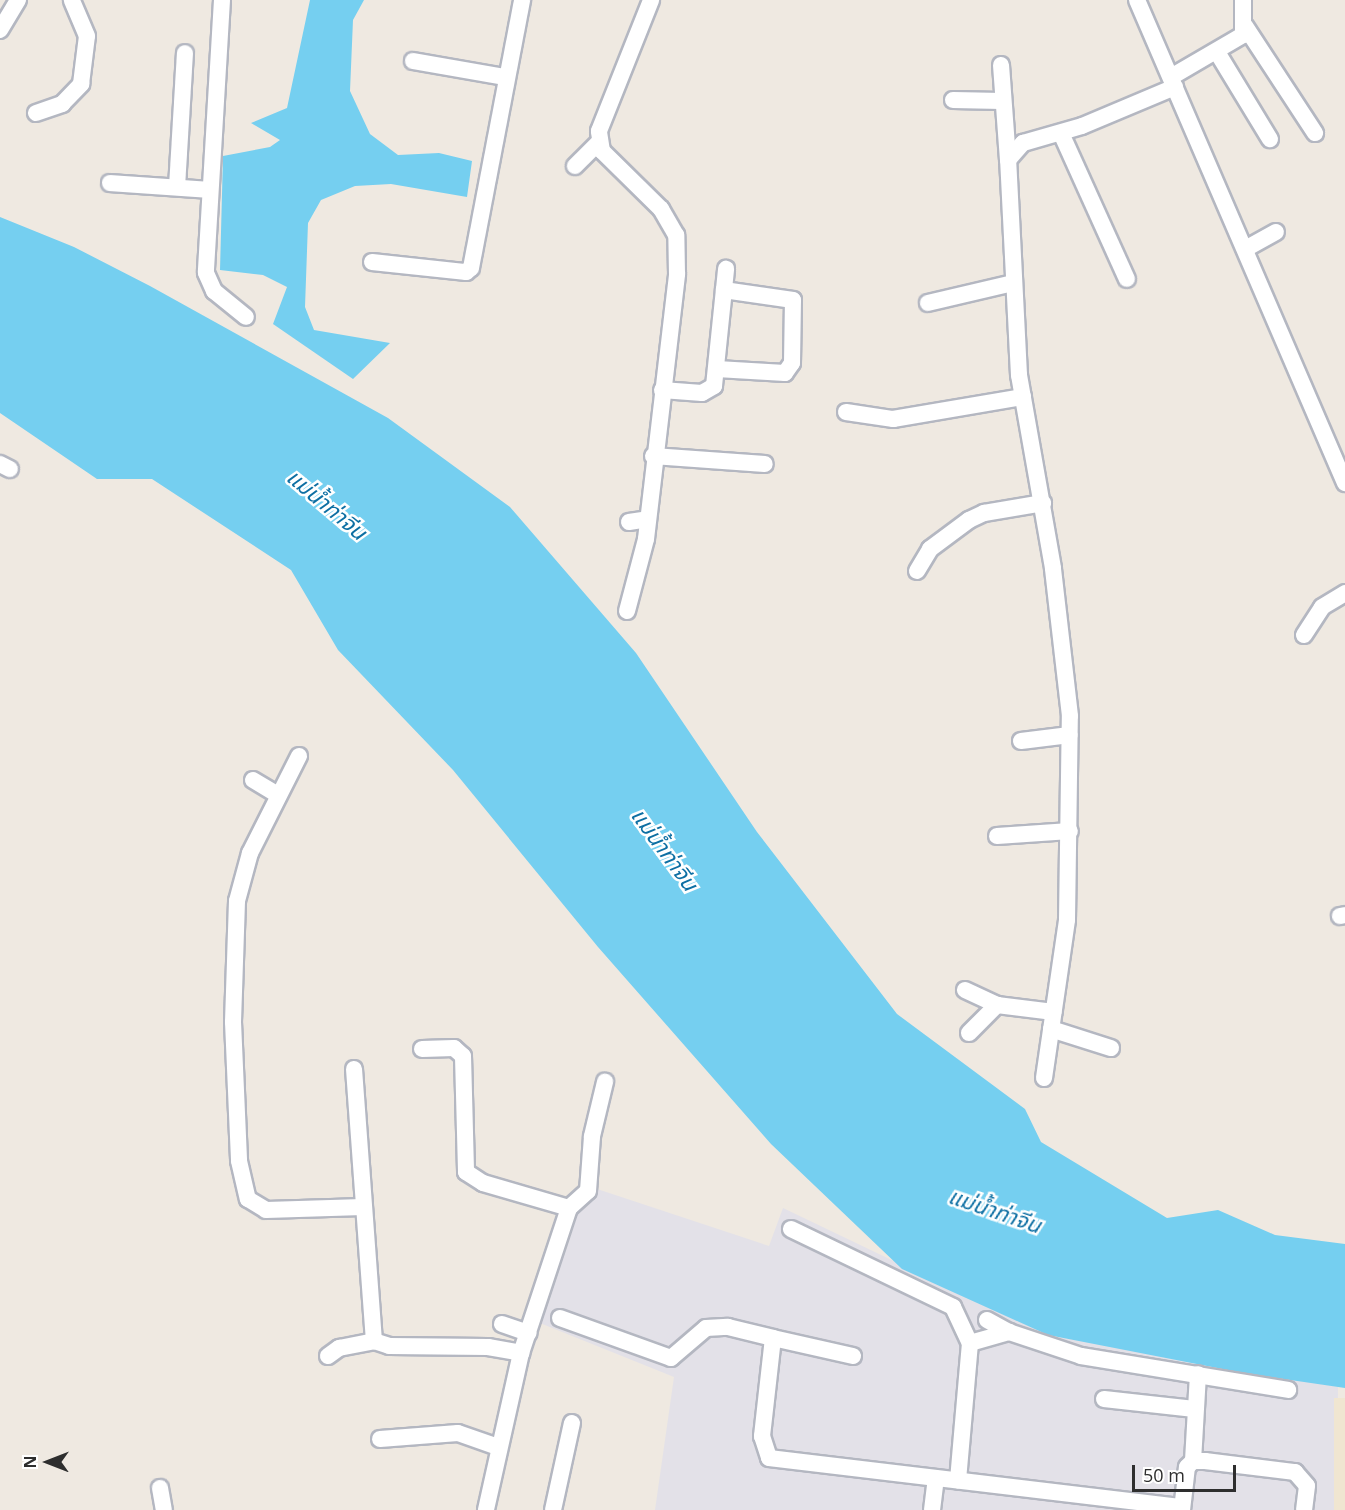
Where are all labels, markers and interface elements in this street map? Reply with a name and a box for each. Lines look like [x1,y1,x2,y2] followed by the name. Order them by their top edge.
[282,463,372,545] water label: แม่น้ำท่าจีน
[626,802,704,896] water label: แม่น้ำท่าจีน
[945,1182,1045,1238] water label: แม่น้ำท่าจีน
[18,1432,78,1492] north arrow
[1135,1453,1238,1491] scale bar
[19,1456,41,1469] text: N
[1143,1463,1185,1487] text: 50 m

